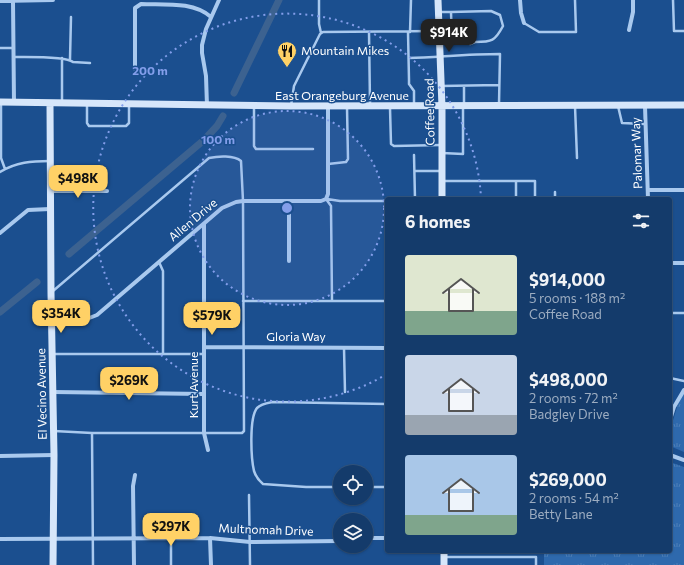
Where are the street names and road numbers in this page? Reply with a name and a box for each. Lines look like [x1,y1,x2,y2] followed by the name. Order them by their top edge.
[421,78,437,146] street label: Coffee Road
[275,88,409,102] street label: East Orangeburg Avenue
[628,117,644,189] street label: Palomar Way
[165,195,219,244] street label: Allen Drive
[266,329,326,343] street label: Gloria Way
[33,348,49,440] street label: El Vecino Avenue
[186,352,200,418] street label: Kurt Avenue
[218,520,314,538] street label: Multnomah Drive

